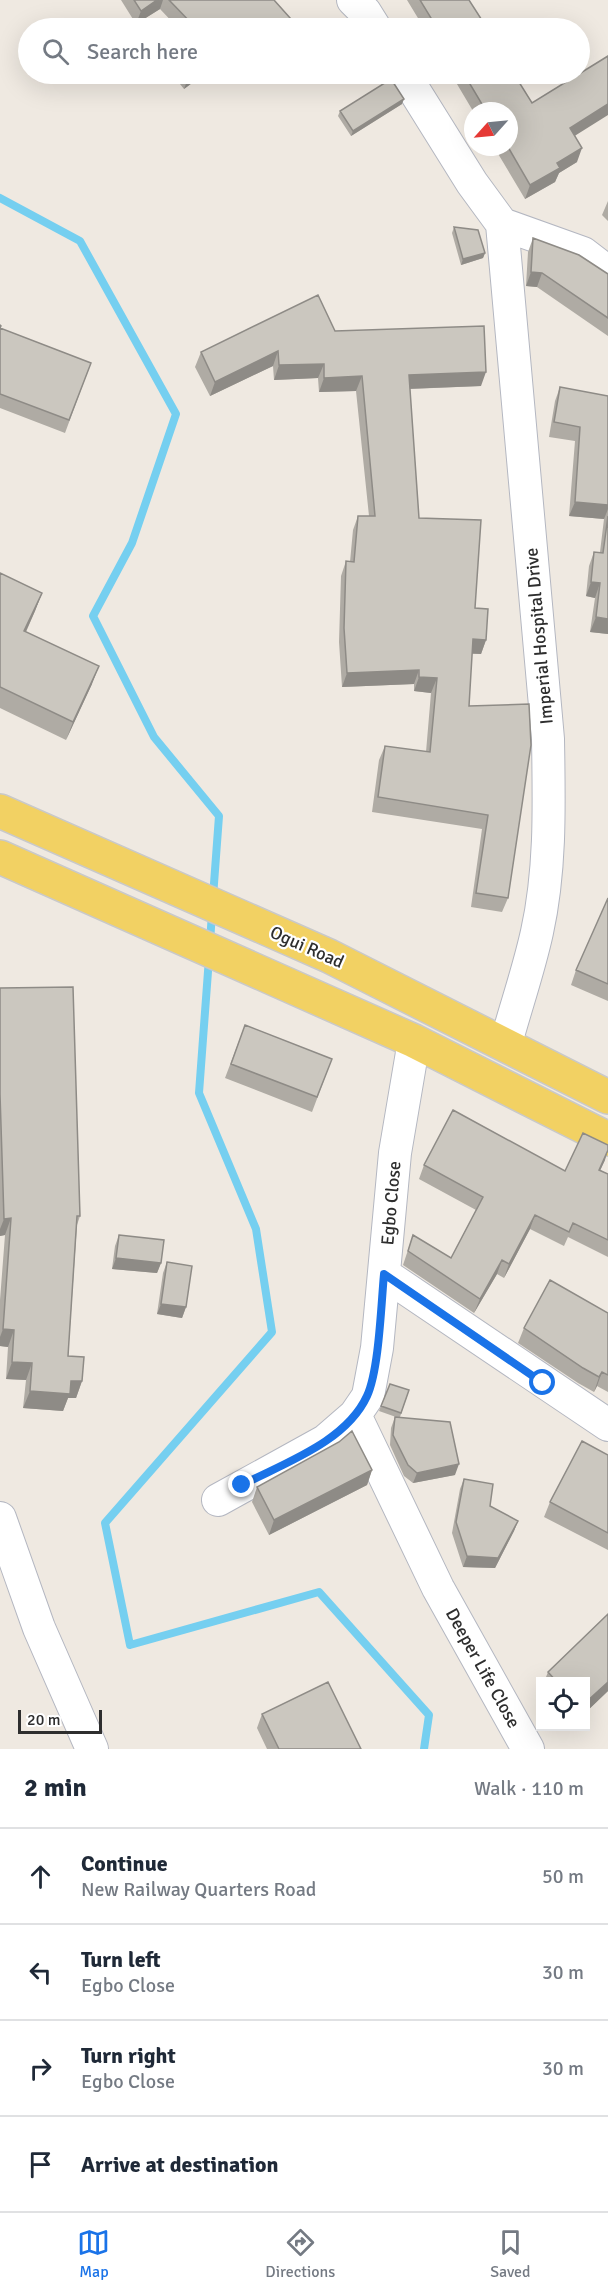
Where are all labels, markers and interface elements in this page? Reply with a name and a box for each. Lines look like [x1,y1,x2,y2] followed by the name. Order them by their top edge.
[18,18,590,84] search box
[39,35,72,68] icon: search
[87,38,198,65] text: Search here
[464,102,518,156] north arrow
[520,547,558,725] street label: Imperial Hospital Drive
[267,921,347,973] street label: Ogui Road
[376,1160,406,1246] street label: Egbo Close
[529,1369,555,1395] route start
[228,1471,254,1497] route end
[441,1604,525,1732] street label: Deeper Life Close
[536,1677,590,1731] map controls
[536,1677,590,1731] button: locate
[18,1707,102,1734] scale bar
[27,1710,61,1730] text: 20 m
[24,1772,87,1804] text: 2 min
[474,1776,584,1801] text: Walk · 110 m
[81,1850,168,1877] text: Continue
[24,1860,57,1893] icon: ahead
[542,1864,584,1889] text: 50 m
[81,1877,316,1902] text: New Railway Quarters Road
[81,1946,161,1973] text: Turn left
[24,1956,57,1989] icon: left
[542,1960,584,1985] text: 30 m
[81,1973,175,1998] text: Egbo Close
[81,2042,176,2069] text: Turn right
[24,2052,57,2085] icon: right
[542,2056,584,2081] text: 30 m
[81,2069,175,2094] text: Egbo Close
[24,2148,57,2181] icon: arrive
[81,2151,278,2178] text: Arrive at destination
[77,2226,110,2282] tab: Map
[265,2226,335,2282] tab: Directions
[490,2226,531,2282] tab: Saved

